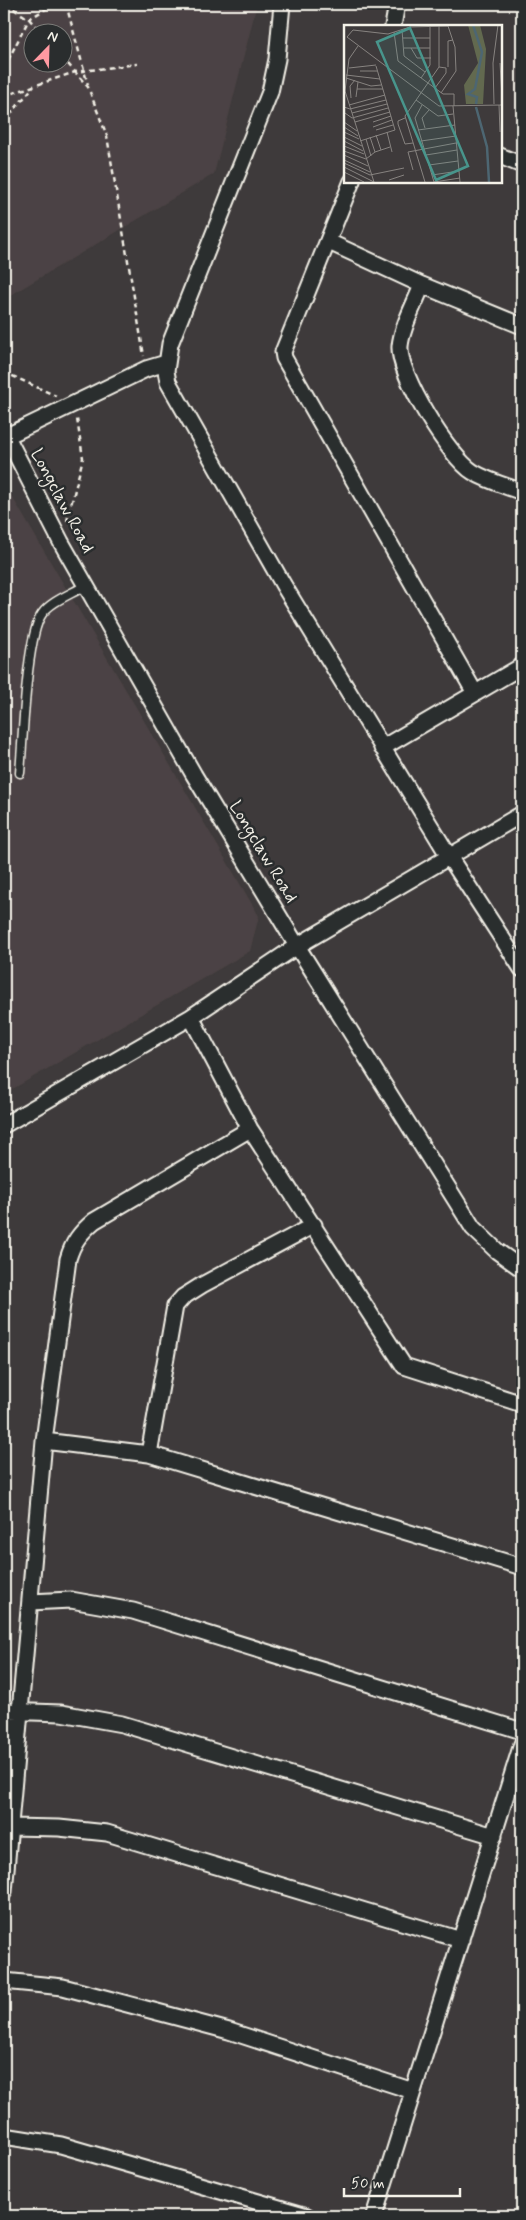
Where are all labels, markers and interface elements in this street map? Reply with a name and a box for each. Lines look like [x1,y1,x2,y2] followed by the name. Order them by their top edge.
[22,22,72,72] north arrow
[344,25,501,182] inset map
[45,27,60,47] text: N
[23,444,100,558] street label: Longclaw Road
[222,796,303,908] street label: Longclaw Road
[344,2165,460,2197] scale bar
[351,2174,385,2194] text: 50 m

